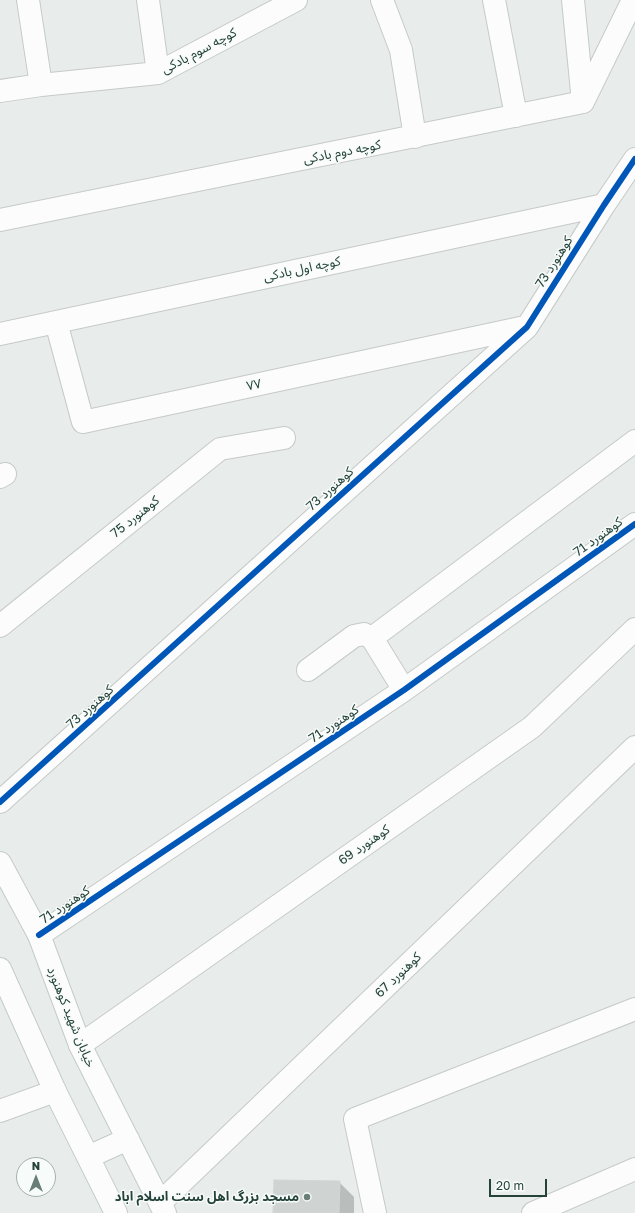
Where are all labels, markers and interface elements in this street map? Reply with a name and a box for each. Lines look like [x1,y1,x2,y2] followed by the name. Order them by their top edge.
[159,25,239,77] street label: کوچه سوم بادکی
[302,137,382,167] street label: کوچه دوم بادکی
[532,233,576,291] street label: کوهنورد 73
[262,253,342,285] street label: کوچه اول بادکی
[245,376,263,394] street label: ۷۷
[303,464,357,514] street label: کوهنورد 73
[108,493,162,541] street label: کوهنورد 75
[571,514,625,560] street label: کوهنورد 71
[63,682,117,732] street label: کوهنورد 73
[306,702,362,746] street label: کوهنورد 71
[335,822,393,868] street label: کوهنورد 69
[37,883,93,927] street label: کوهنورد 71
[372,949,424,1001] street label: کوهنورد 67
[44,964,98,1070] street label: خیابان شهید کوهنورد
[16,1157,56,1197] north arrow
[32,1159,40,1172] text: N
[491,1171,549,1197] scale bar
[496,1178,524,1193] text: 20 m
[115,1189,299,1205] place label: مسجد بزرگ اهل سنت اسلام اباد
[302,1192,312,1202] marker: مسجد بزرگ اهل سنت اسلام اباد

